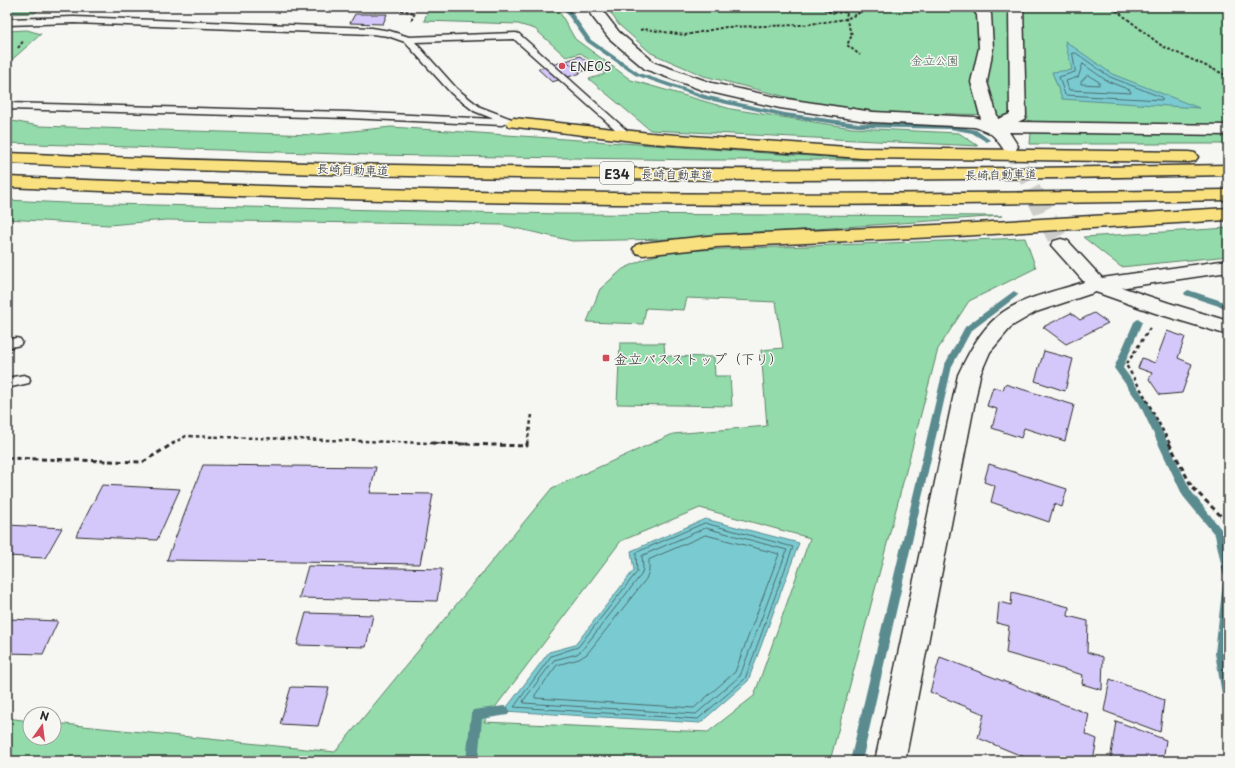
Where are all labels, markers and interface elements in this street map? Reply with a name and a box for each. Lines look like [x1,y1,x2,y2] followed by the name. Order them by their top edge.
[911,51,959,69] park label: 金立公園
[570,57,611,75] place label: ENEOS
[557,61,567,71] marker: ENEOS
[317,159,389,179] street label: 長崎自動車道
[600,162,634,184] road number: E34
[641,164,713,184] street label: 長崎自動車道
[965,164,1037,184] street label: 長崎自動車道
[614,348,783,369] place label: 金立バスストップ（下り）
[601,353,611,363] marker: 金立バスストップ（下り）
[22,706,62,746] north arrow
[38,707,51,725] text: N

